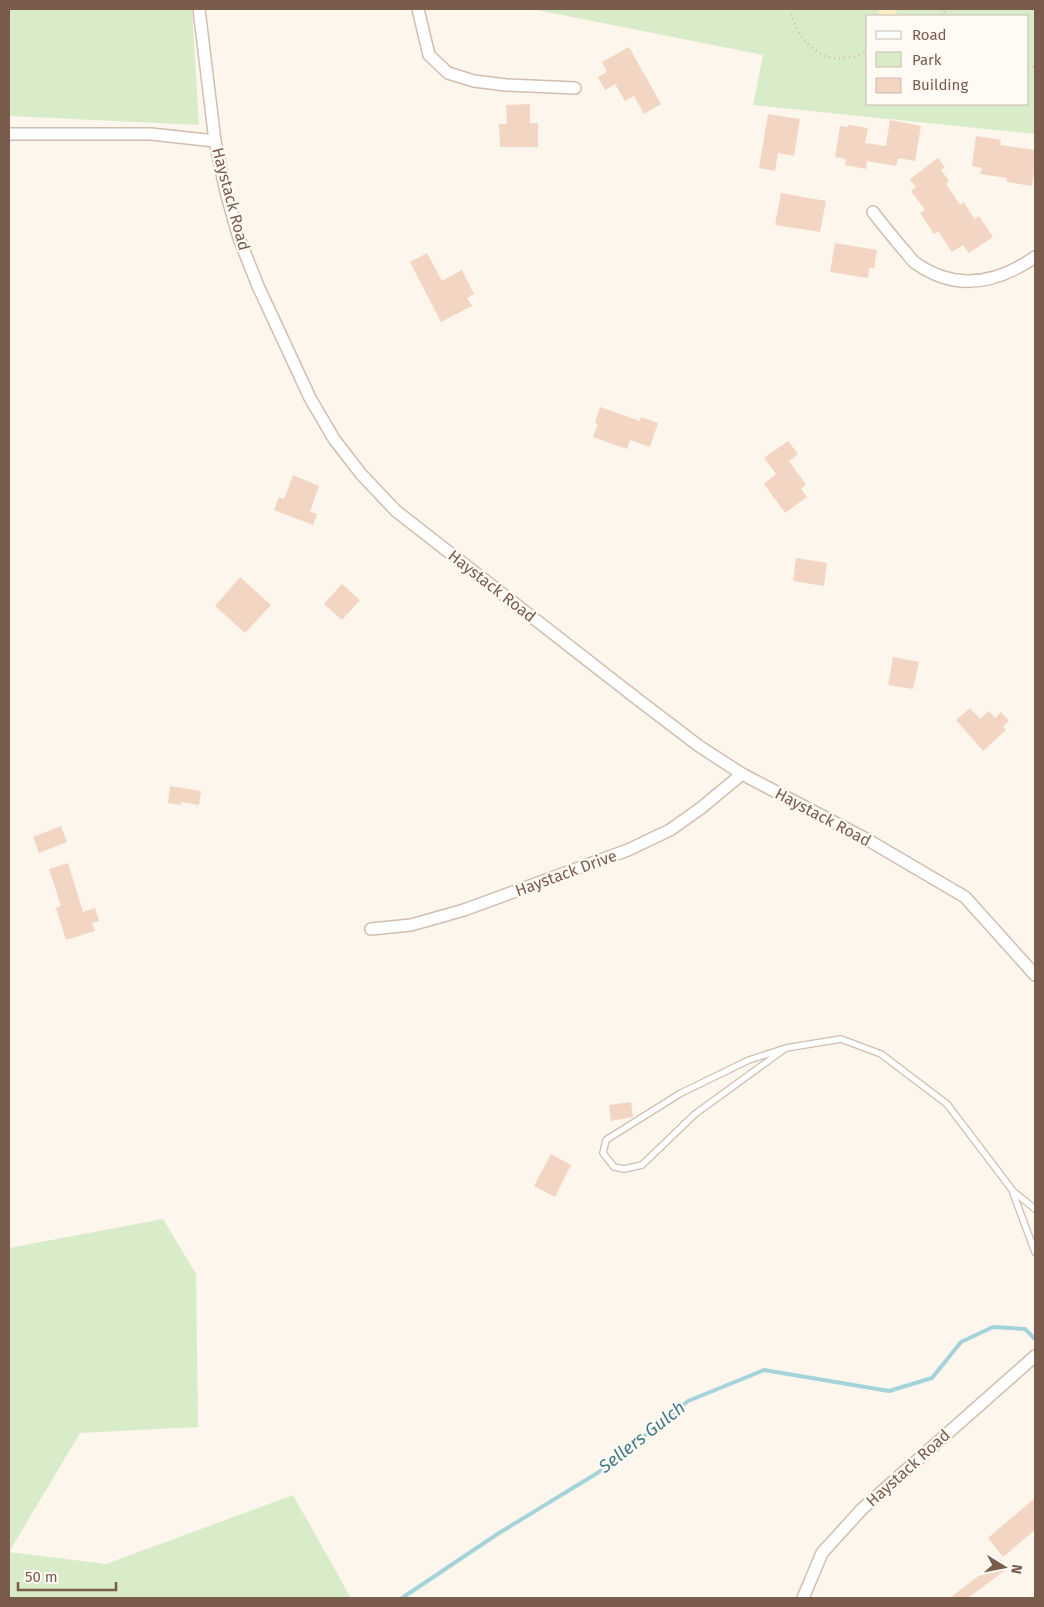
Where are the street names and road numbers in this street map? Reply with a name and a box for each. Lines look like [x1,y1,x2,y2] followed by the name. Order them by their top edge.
[208,145,254,253] street label: Haystack Road
[444,546,540,626] street label: Haystack Road
[772,784,874,850] street label: Haystack Road
[513,846,619,900] street label: Haystack Drive
[862,1426,954,1510] street label: Haystack Road

